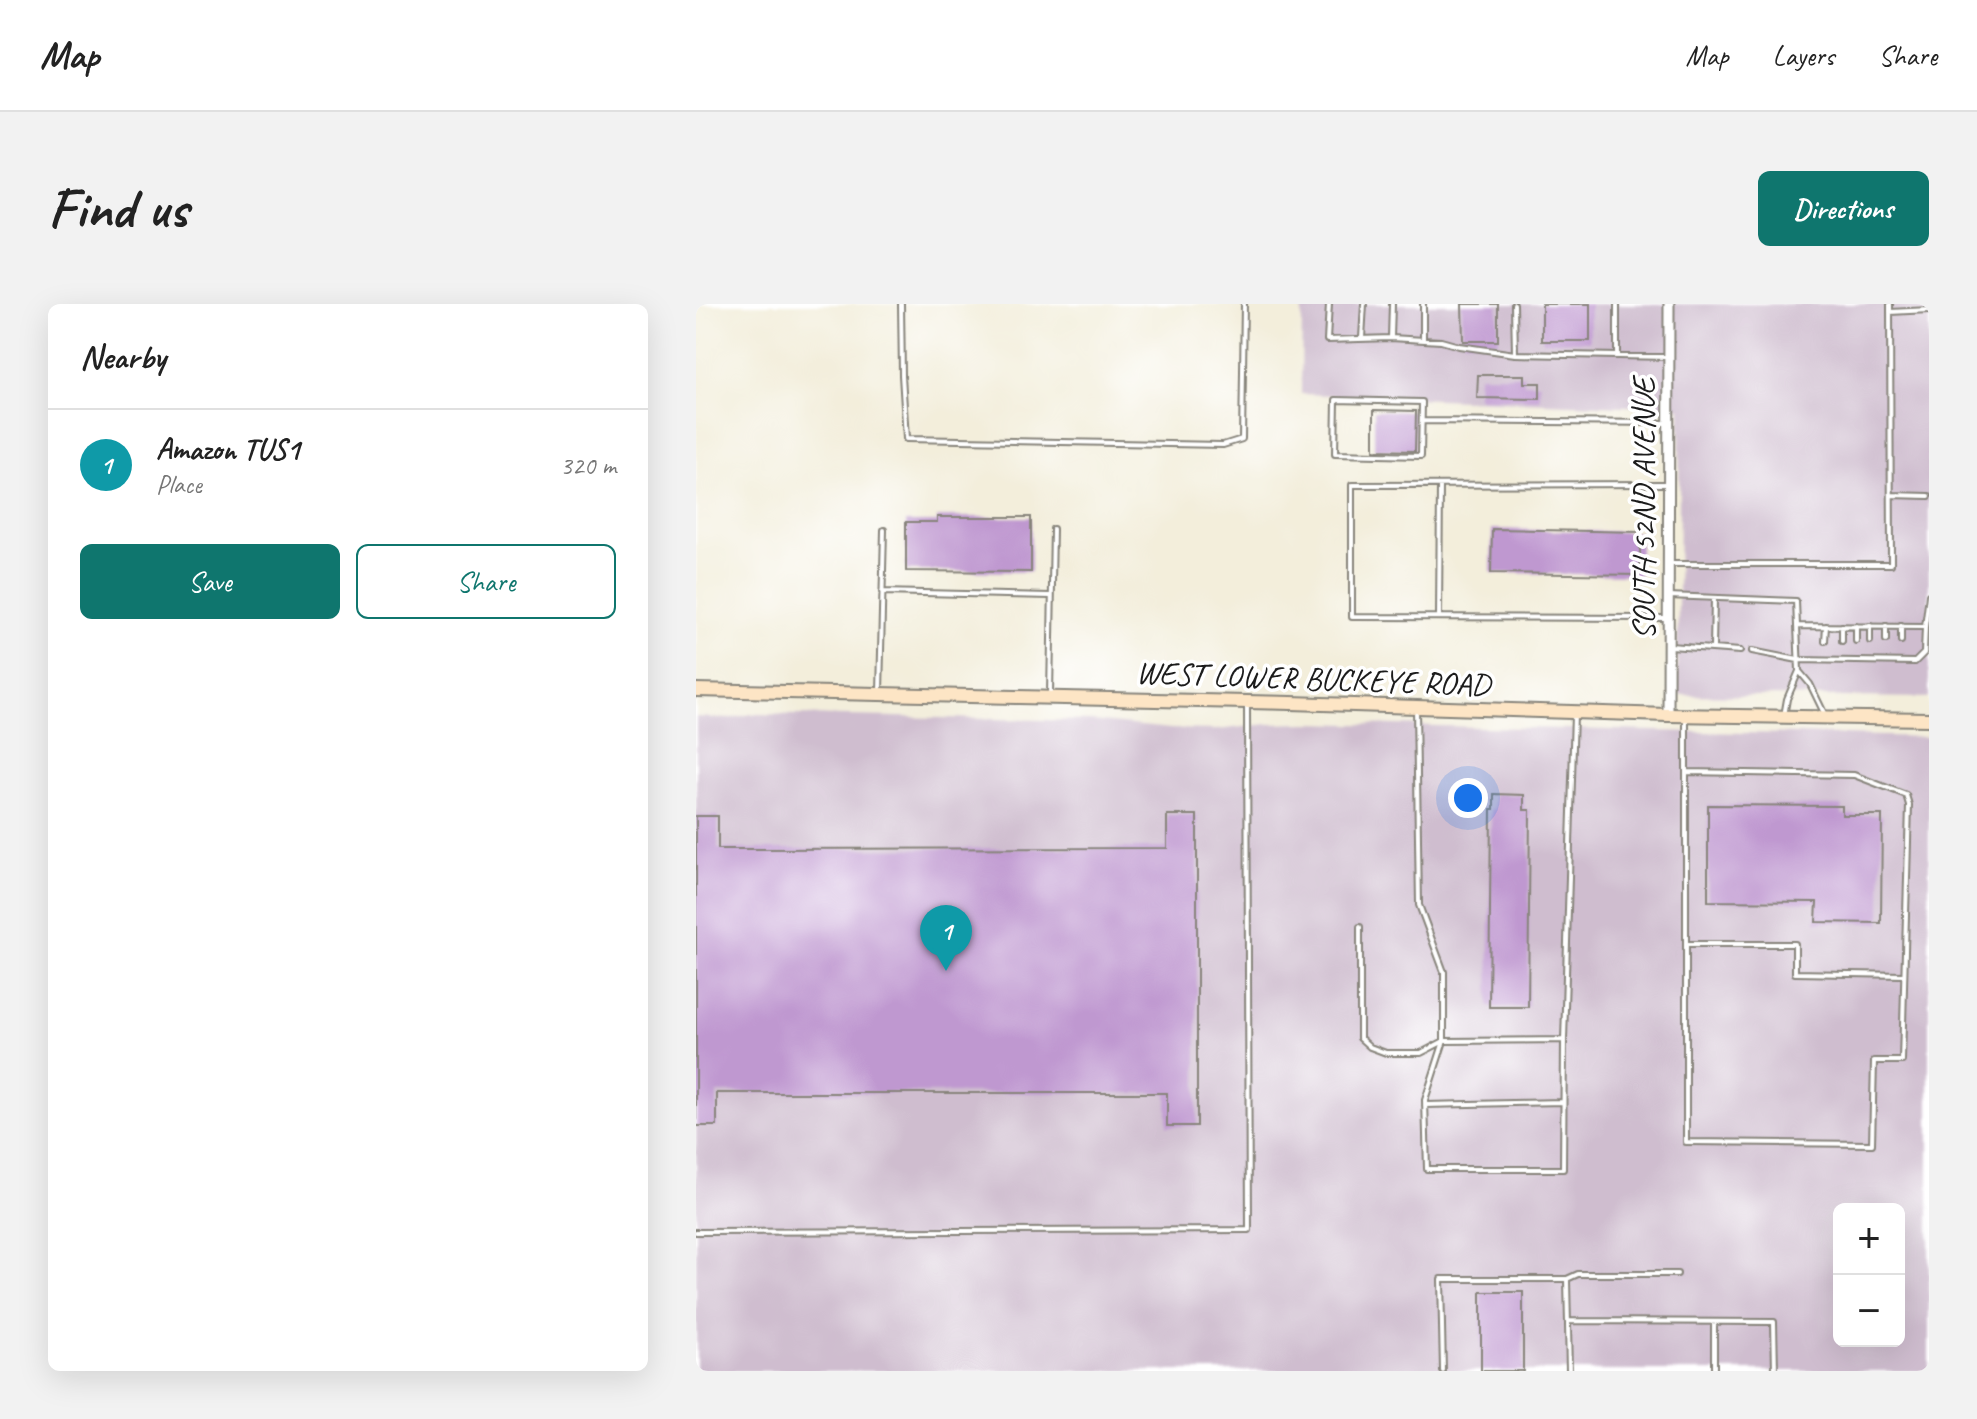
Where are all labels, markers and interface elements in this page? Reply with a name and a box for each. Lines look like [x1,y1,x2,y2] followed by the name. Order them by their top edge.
[40,32,99,79] text: Map
[1686,38,1729,73] text: Map
[1773,38,1834,73] text: Layers
[1878,38,1937,73] text: Share
[1758,171,1929,246] button: Directions
[48,173,188,244] text: Find us
[80,335,166,378] text: Nearby
[1623,374,1664,640] street label: SOUTH 52ND AVENUE
[156,430,300,468] text: Amazon TUS1
[100,449,112,482] text: 1
[560,449,616,482] text: 320 m
[156,468,202,501] text: Place
[80,544,340,619] button: Save
[356,544,616,619] button: Share
[1135,652,1493,705] street label: WEST LOWER BUCKEYE ROAD
[1448,778,1488,818] your location
[920,905,972,971] pin: 1
[1833,1203,1905,1347] map controls
[1833,1203,1905,1275] button: +
[1833,1275,1905,1347] button: −

